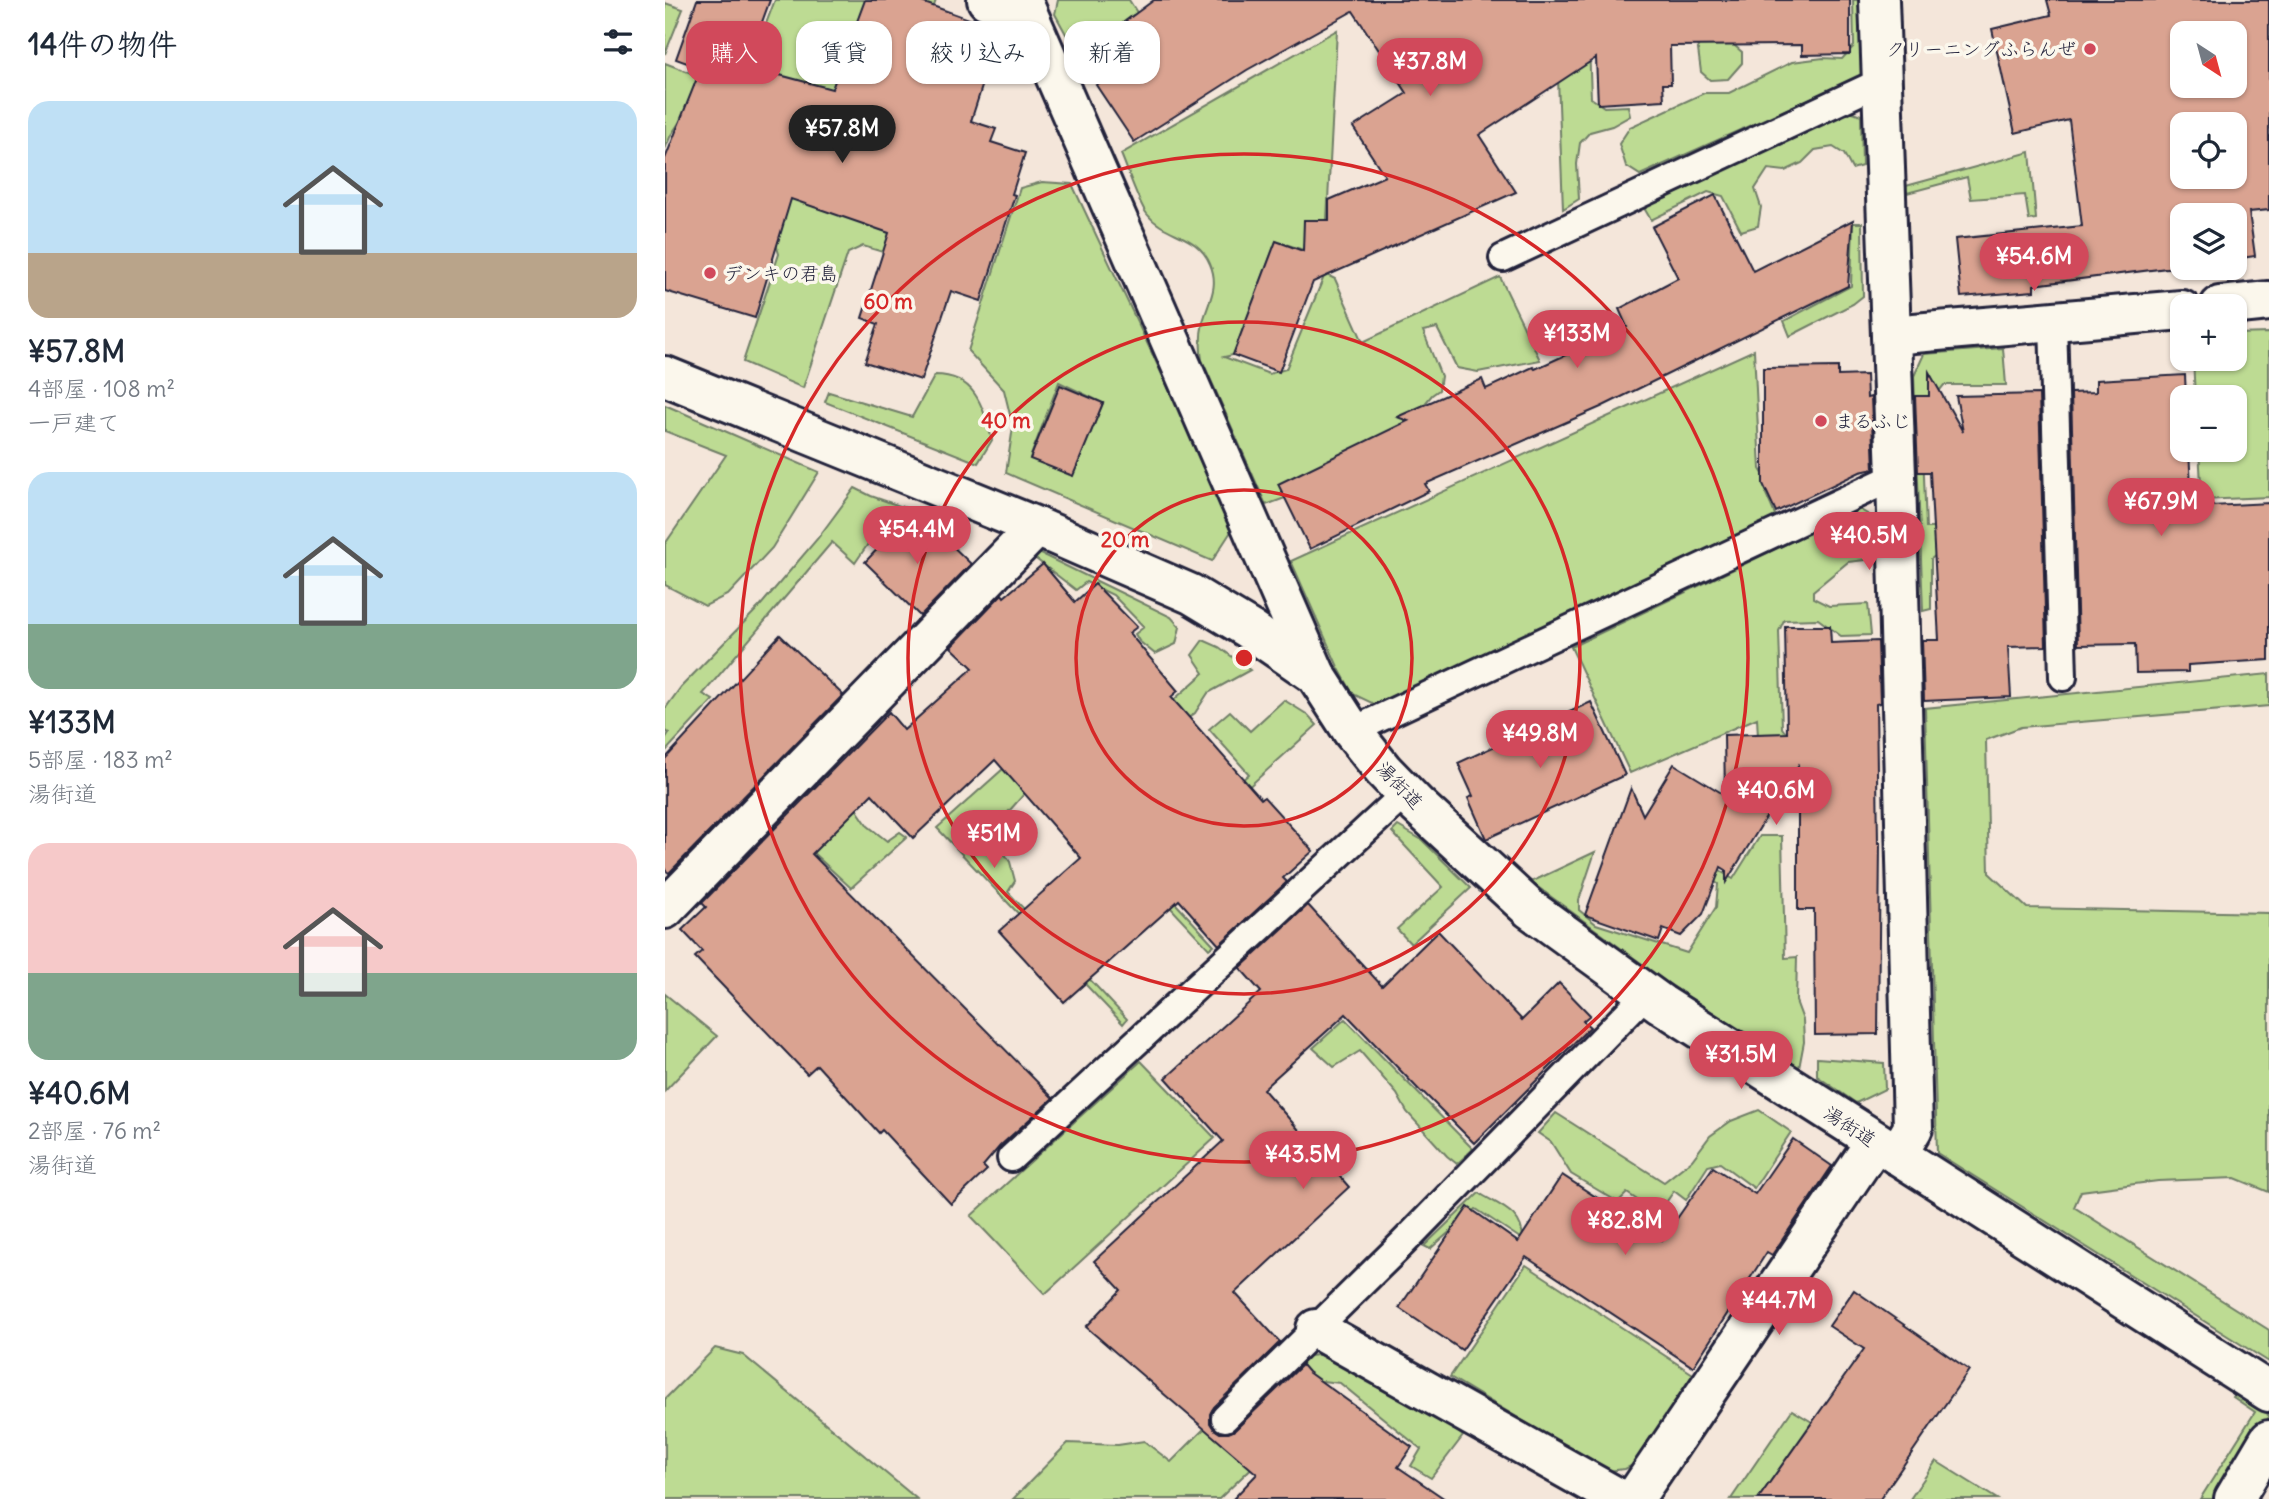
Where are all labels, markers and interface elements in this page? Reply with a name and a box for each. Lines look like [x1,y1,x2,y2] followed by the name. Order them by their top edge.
[686,21,782,84] chip: 購入
[796,21,892,84] chip: 賃貸
[906,21,1050,84] chip: 絞り込み
[1064,21,1160,84] chip: 新着
[2170,21,2247,98] north arrow
[2170,21,2247,462] map controls
[599,23,637,61] icon: filters
[28,25,177,63] text: 14件の物件
[1886,37,2076,61] place label: クリーニングふらんぜ
[1373,38,1487,98] pin: ¥37.8M
[2082,41,2098,57] marker: クリーニングふらんぜ
[1393,46,1467,75] text: ¥37.8M
[785,106,899,165] pin: ¥57.8M
[2170,112,2247,189] button: locate
[805,113,879,142] text: ¥57.8M
[270,147,396,273] icon: home
[2170,203,2247,280] button: layers
[1977,233,2091,293] pin: ¥54.6M
[1996,241,2072,270] text: ¥54.6M
[724,261,838,285] place label: デンキの君島
[702,265,718,281] marker: デンキの君島
[863,288,913,315] text: 60 m
[2170,294,2247,371] button: +
[1528,310,1626,370] pin: ¥133M
[1543,318,1611,347] text: ¥133M
[28,332,125,370] text: ¥57.8M
[28,374,175,403] text: 4部屋 · 108 m²
[2170,385,2247,462] button: −
[981,407,1031,434] text: 40 m
[28,408,120,437] text: 一戸建て
[1835,409,1911,433] place label: まるふじ
[1813,413,1829,429] marker: まるふじ
[2104,478,2218,538] pin: ¥67.9M
[2124,486,2198,515] text: ¥67.9M
[860,506,974,566] pin: ¥54.4M
[1812,512,1926,572] pin: ¥40.5M
[879,514,955,543] text: ¥54.4M
[270,518,396,644] icon: home
[1830,520,1908,549] text: ¥40.5M
[1101,526,1150,553] text: 20 m
[1232,646,1256,670] centre of rings
[28,703,116,741] text: ¥133M
[1483,710,1597,770] pin: ¥49.8M
[1502,718,1578,747] text: ¥49.8M
[28,745,173,774] text: 5部屋 · 183 m²
[1372,756,1428,814] street label: 湯街道
[1719,768,1833,827] pin: ¥40.6M
[1737,775,1815,804] text: ¥40.6M
[28,779,97,808] text: 湯街道
[953,810,1035,870] pin: ¥51M
[967,818,1021,847] text: ¥51M
[270,889,396,1015] icon: home
[1684,1032,1798,1091] pin: ¥31.5M
[1705,1039,1777,1068] text: ¥31.5M
[28,1074,131,1112] text: ¥40.6M
[1820,1100,1880,1152] street label: 湯街道
[28,1116,161,1145] text: 2部屋 · 76 m²
[1246,1132,1360,1191] pin: ¥43.5M
[1265,1139,1341,1168] text: ¥43.5M
[28,1150,97,1179] text: 湯街道
[1568,1198,1682,1257] pin: ¥82.8M
[1587,1205,1663,1234] text: ¥82.8M
[1722,1278,1836,1337] pin: ¥44.7M
[1742,1285,1816,1314] text: ¥44.7M

